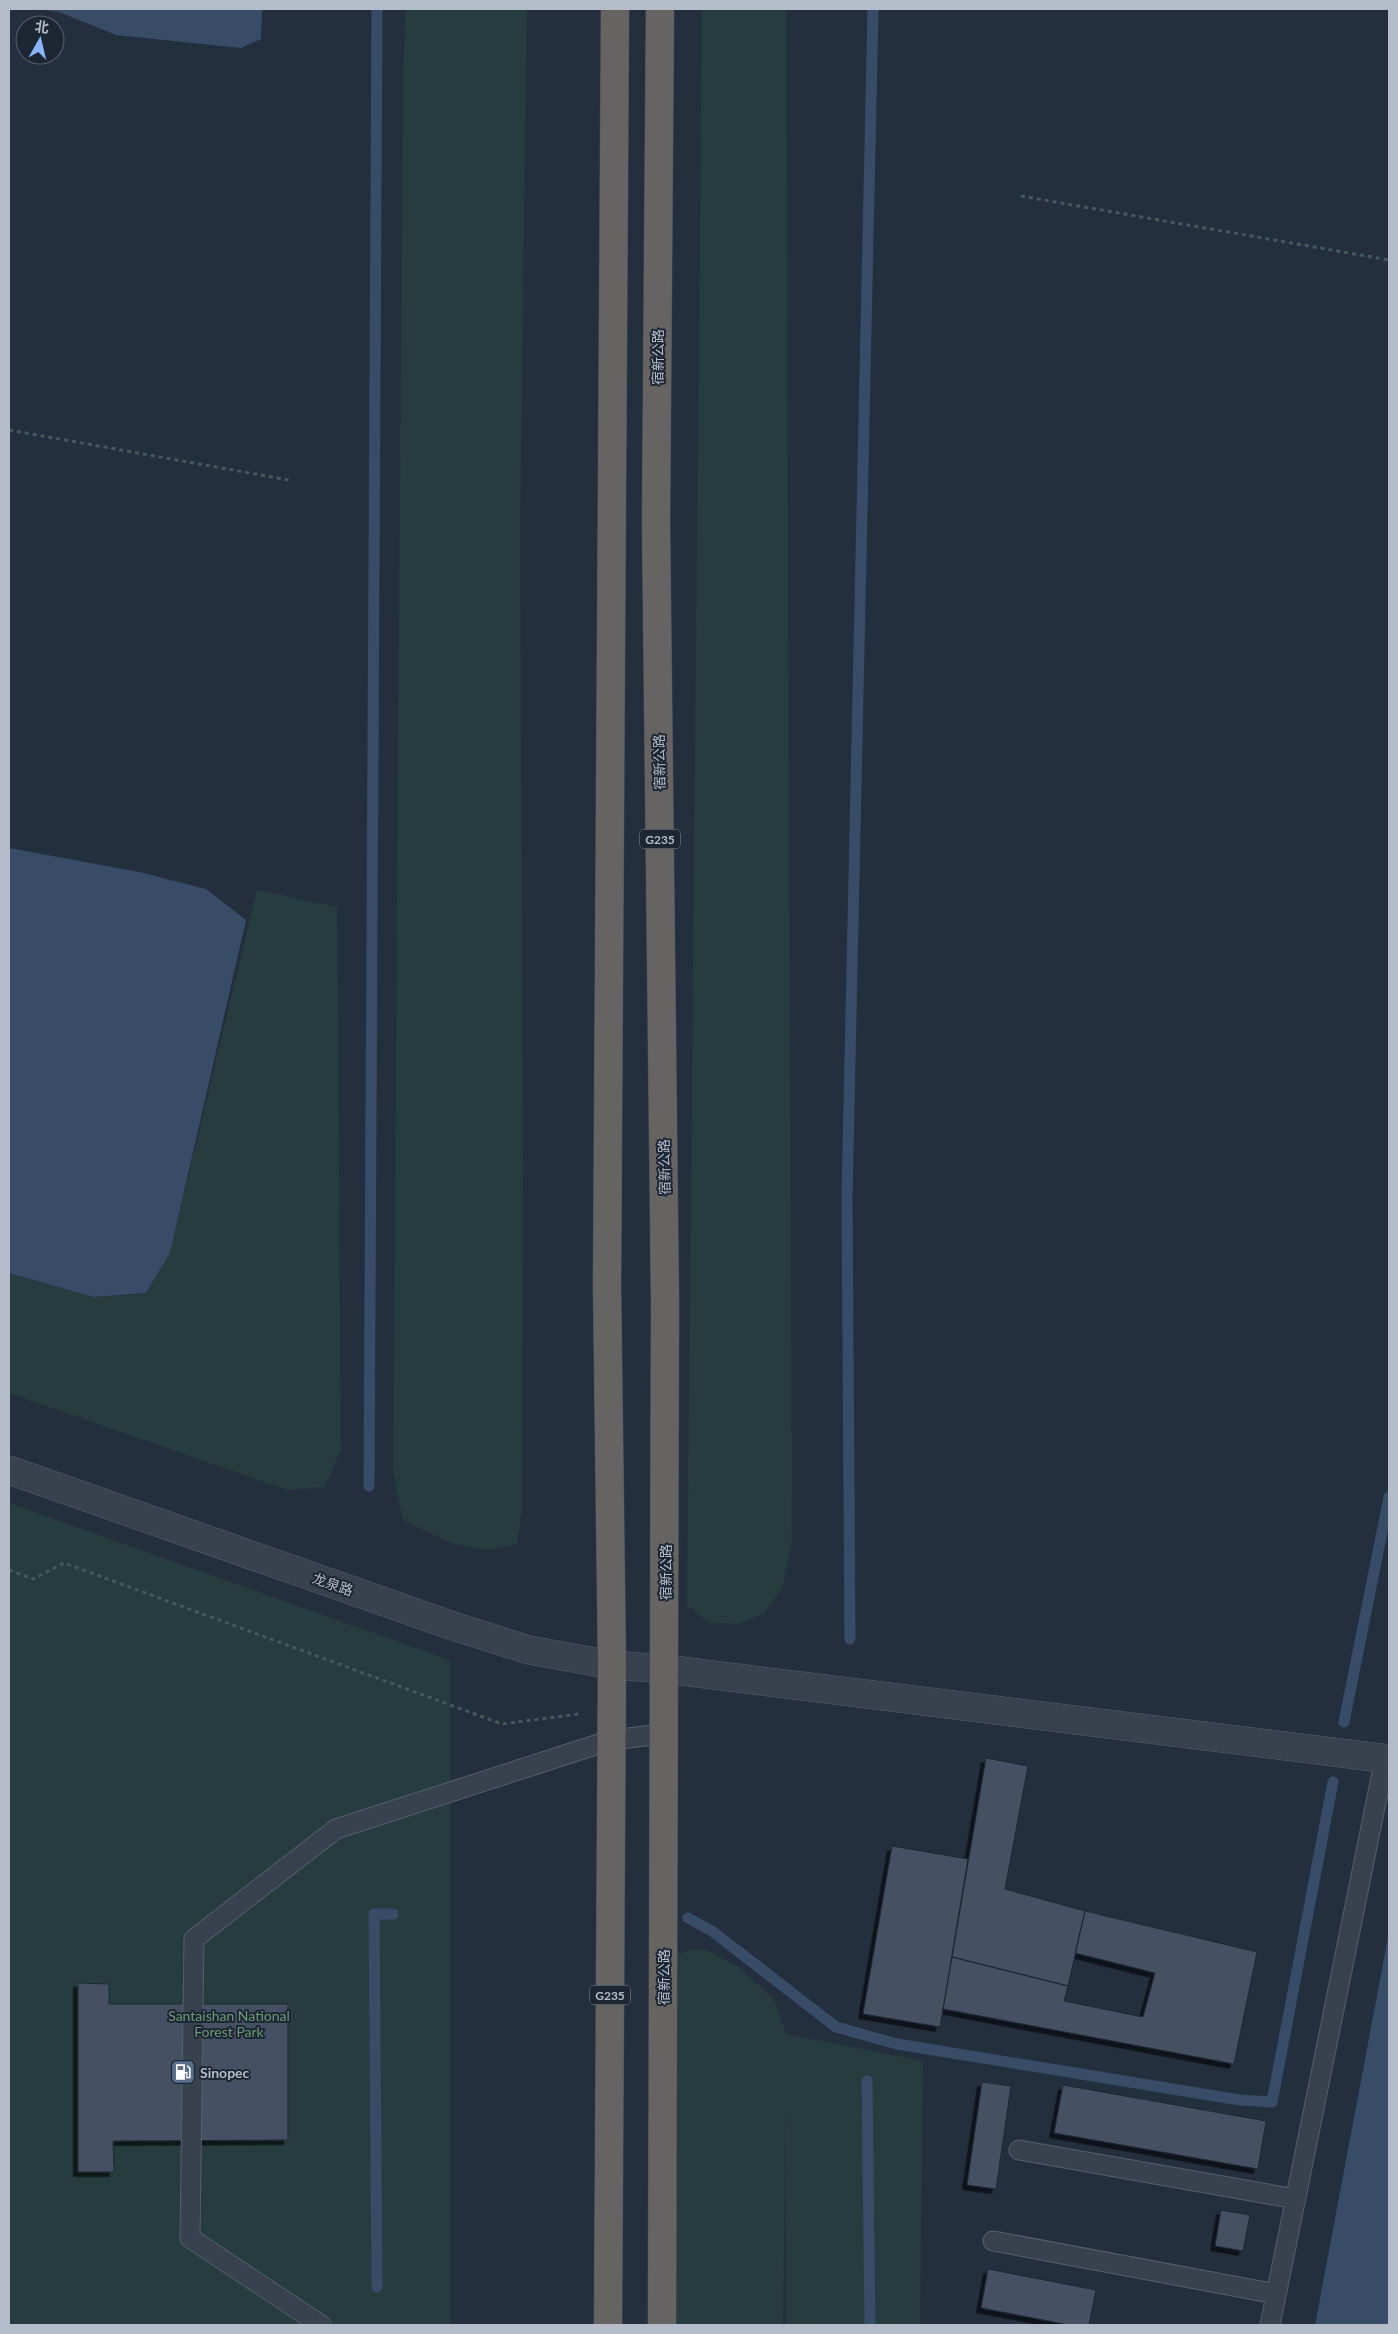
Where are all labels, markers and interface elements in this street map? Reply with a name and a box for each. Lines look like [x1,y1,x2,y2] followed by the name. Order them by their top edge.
[15,15,65,65] north arrow
[34,17,50,36] text: 北
[649,329,666,385] street label: 宿新公路
[650,734,668,790] street label: 宿新公路
[640,830,680,849] road number: G235
[655,1139,673,1195] street label: 宿新公路
[657,1544,674,1600] street label: 宿新公路
[310,1569,356,1599] street label: 龙泉路
[655,1949,672,2005] street label: 宿新公路
[590,1986,630,2004] road number: G235
[168,2007,290,2040] park label: Santaishan National Forest Park
[170,2059,196,2085] fuel station icon: Sinopec
[200,2064,250,2081] place label: Sinopec

